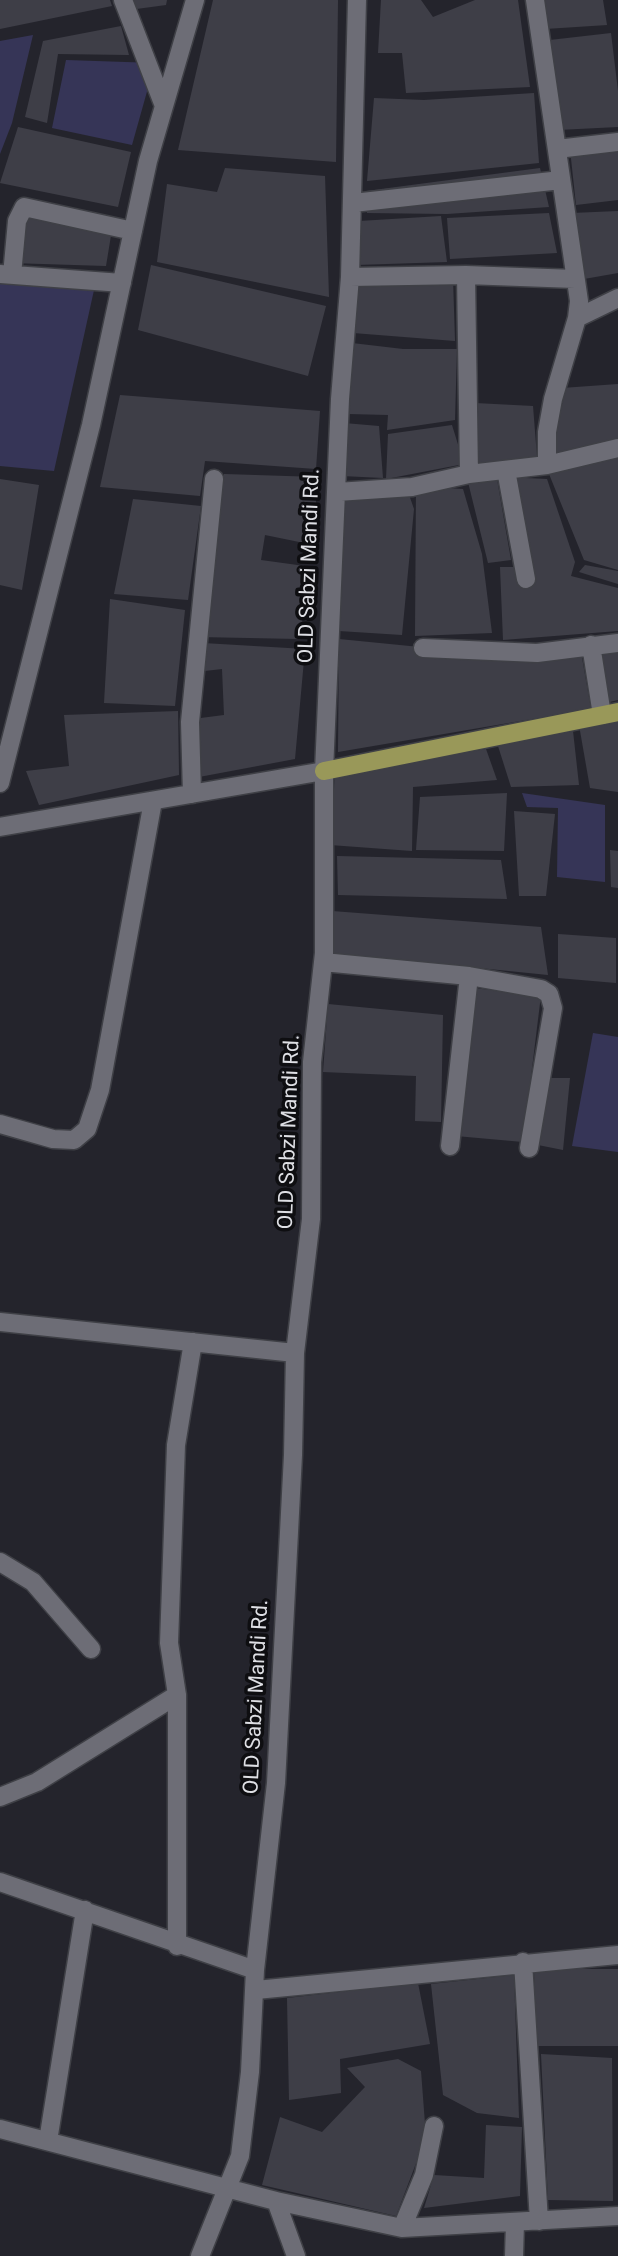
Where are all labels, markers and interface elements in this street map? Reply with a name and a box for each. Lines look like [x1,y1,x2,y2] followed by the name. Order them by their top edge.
[294,468,326,664] street label: OLD Sabzi Mandi Rd.
[274,1034,306,1230] street label: OLD Sabzi Mandi Rd.
[239,1599,275,1795] street label: OLD Sabzi Mandi Rd.

